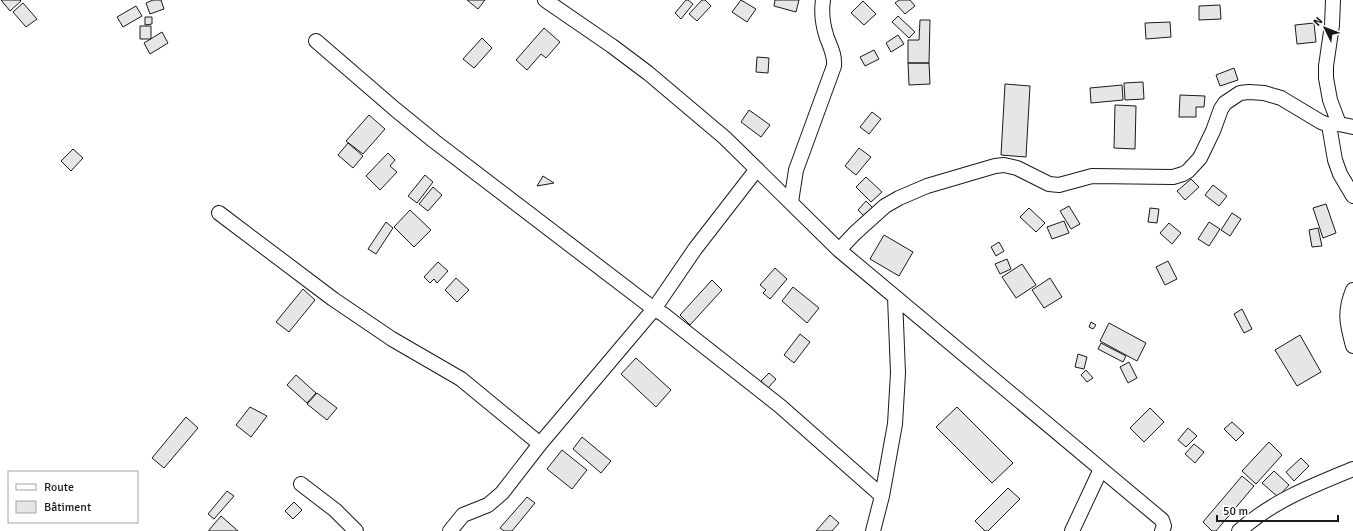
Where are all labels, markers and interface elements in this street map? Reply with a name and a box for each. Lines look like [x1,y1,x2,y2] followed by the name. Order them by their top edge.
[1305,8,1345,48] north arrow
[1311,14,1325,29] text: N
[8,471,138,523] legend
[44,480,74,495] text: Route
[1217,497,1338,523] scale bar
[44,500,91,515] text: Bâtiment
[1223,504,1248,519] text: 50 m

